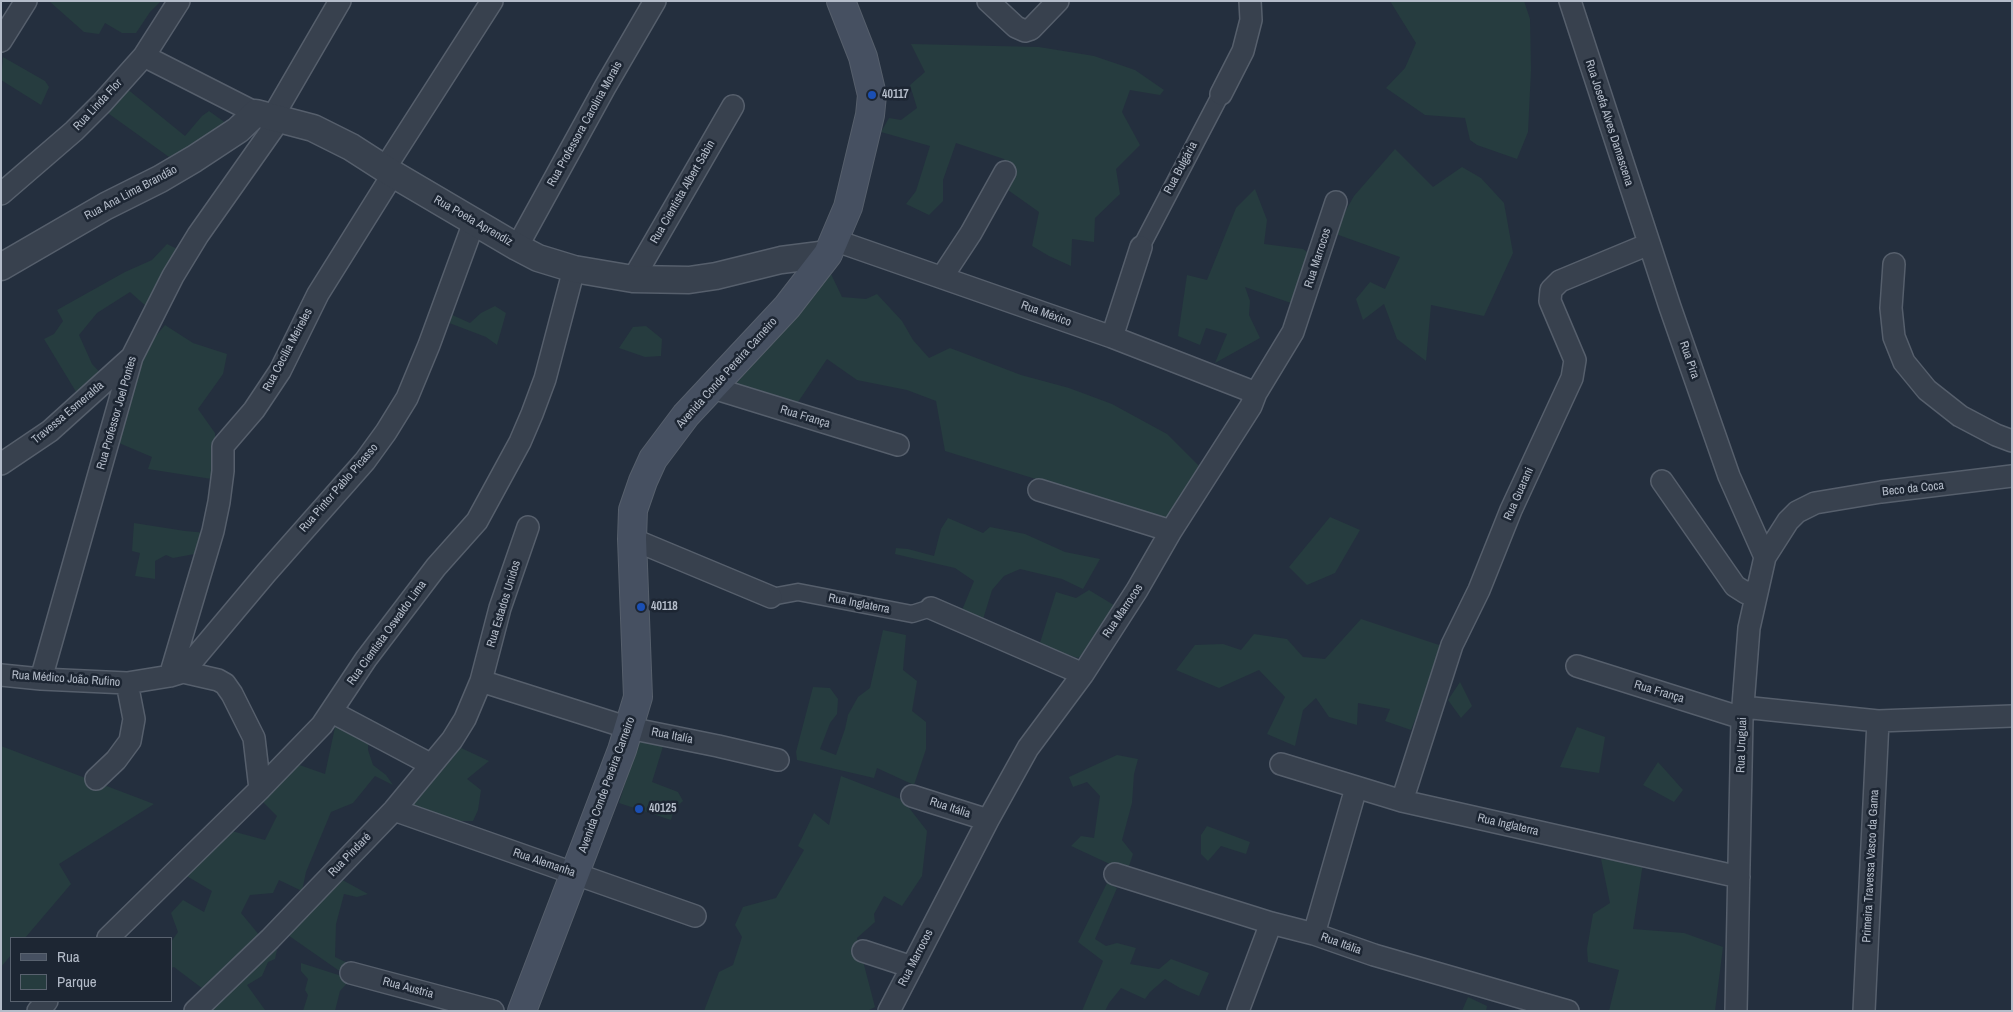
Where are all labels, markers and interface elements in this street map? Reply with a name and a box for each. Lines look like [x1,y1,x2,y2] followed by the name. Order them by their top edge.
[1582,58,1636,188] street label: Rua Josefa Alves Damascena
[545,59,625,189] street label: Rua Professora Carolina Morais
[71,76,125,134] street label: Rua Linda Flor
[882,88,909,102] place label: 40117
[866,89,878,101] marker: 40117
[647,138,719,246] street label: Rua Cientista Albert Sabin
[1161,139,1201,197] street label: Rua Bulgária
[82,163,180,223] street label: Rua Ana Lima Brandão
[431,193,515,249] street label: Rua Poeta Aprendiz
[1302,226,1334,290] street label: Rua Marrocos
[1019,298,1073,330] street label: Rua México
[260,306,316,394] street label: Rua Cecília Meireles
[674,315,780,431] street label: Avenida Conde Pereira Carneiro
[1676,339,1702,381] street label: Rua Pira
[94,355,140,471] street label: Rua Professor Joel Pontes
[29,379,107,447] street label: Travessa Esmeralda
[778,403,832,431] street label: Rua França
[297,441,381,535] street label: Rua Pintor Pablo Picasso
[1501,465,1537,523] street label: Rua Guarani
[1882,479,1944,499] street label: Beco da Coca
[484,559,524,649] street label: Rua Estados Unidos
[344,578,430,688] street label: Rua Cientista Oswaldo Lima
[1100,581,1146,641] street label: Rua Marrocos
[827,591,891,617] street label: Rua Inglaterra
[651,600,678,614] place label: 40118
[635,601,647,613] marker: 40118
[11,668,121,690] street label: Rua Médico João Rufino
[1632,678,1686,706] street label: Rua França
[576,715,638,855] street label: Avenida Conde Pereira Carneiro
[1734,717,1750,773] street label: Rua Uruguai
[650,725,694,747] street label: Rua Italía
[1860,789,1882,943] street label: Primeira Travessa Vasco da Gama
[928,795,972,821] street label: Rua Itália
[649,802,676,816] place label: 40125
[633,803,645,815] marker: 40125
[1476,811,1540,839] street label: Rua Inglaterra
[326,830,374,880] street label: Rua Pindaré
[511,846,577,880] street label: Rua Alemanha
[896,927,936,989] street label: Rua Marrocos
[1319,930,1363,958] street label: Rua Itália
[10,937,172,1002] legend
[57,946,80,967] text: Rua
[57,971,97,992] text: Parque
[381,974,435,1002] street label: Rua Austria

